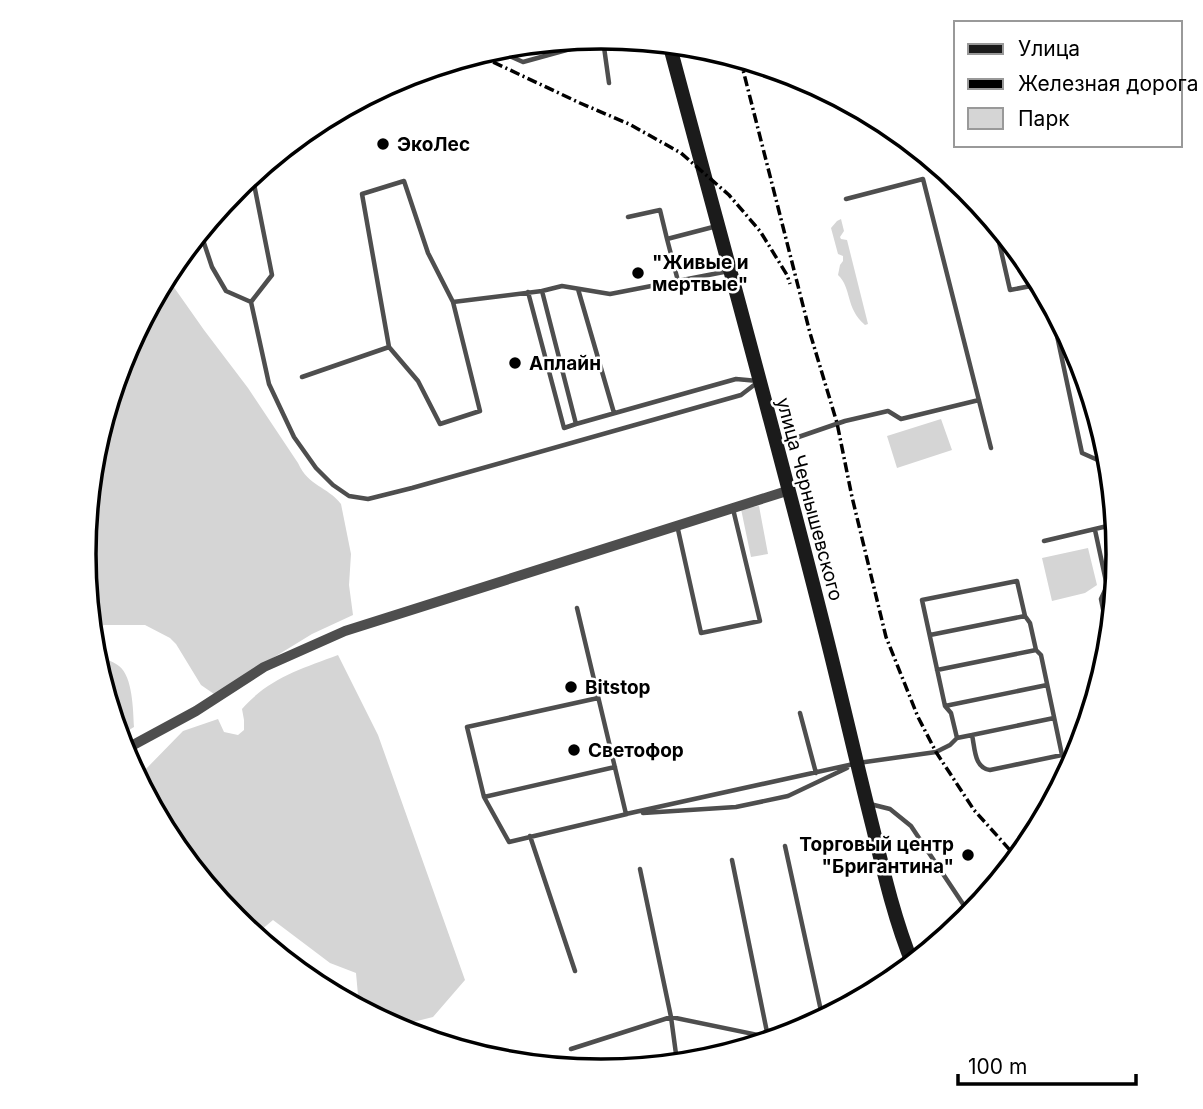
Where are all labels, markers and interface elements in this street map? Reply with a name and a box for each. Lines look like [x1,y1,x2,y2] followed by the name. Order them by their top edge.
[954,21,1182,147] legend
[1018,36,1080,61] text: Улица
[1018,71,1198,96] text: Железная дорога
[1018,106,1070,131] text: Парк
[397,133,470,156] place label: ЭкоЛес
[375,136,391,152] marker: ЭкоЛес
[652,251,749,296] place label: "Живые и мертвые"
[630,265,646,281] marker: "Живые и мертвые"
[529,352,601,375] place label: Аплайн
[507,355,523,371] marker: Аплайн
[771,395,848,603] street label: улица Чернышевского
[585,676,651,699] place label: Bitstop
[563,679,579,695] marker: Bitstop
[588,739,684,762] place label: Светофор
[566,742,582,758] marker: Светофор
[799,833,954,878] place label: Торговый центр "Бригантина"
[960,847,976,863] marker: Торговый центр "Бригантина"
[958,1042,1136,1086] scale bar
[968,1054,1027,1079] text: 100 m

